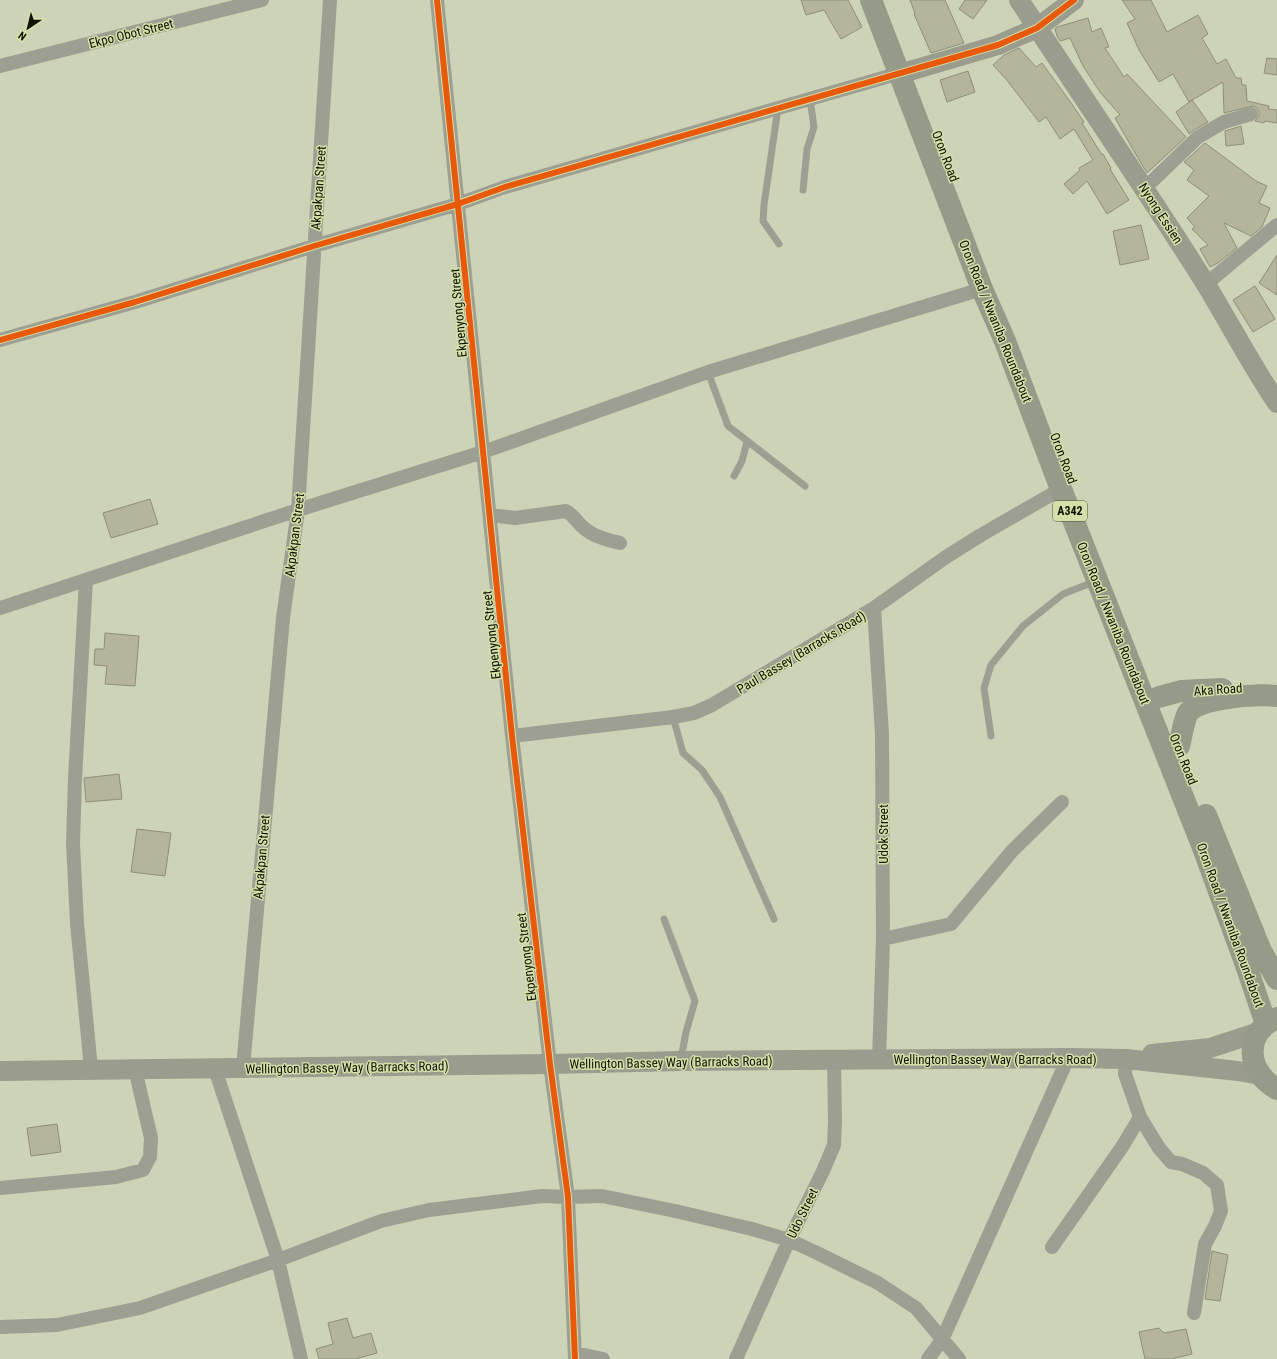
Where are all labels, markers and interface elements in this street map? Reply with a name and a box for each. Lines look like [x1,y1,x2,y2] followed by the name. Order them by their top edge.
[8,8,48,48] north arrow
[87,16,175,51] street label: Ekpo Obot Street
[16,28,29,43] text: N
[929,128,962,184] street label: Oron Road
[308,145,329,231] street label: Akpakpan Street
[1135,180,1186,246] street label: Nyong Essien
[956,238,1035,405] street label: Oron Road / Nwaniba Roundabout
[447,268,470,358] street label: Ekpenyong Street
[1047,430,1080,486] street label: Oron Road
[282,492,307,578] street label: Akpakpan Street
[1053,501,1087,521] road number: A342
[1074,540,1153,707] street label: Oron Road / Nwaniba Roundabout
[479,590,504,680] street label: Ekpenyong Street
[734,608,868,697] street label: Paul Bassey (Barracks Road)
[1193,680,1243,699] street label: Aka Road
[1167,732,1201,787] street label: Oron Road
[876,804,891,864] street label: Udok Street
[250,814,273,900] street label: Akpakpan Street
[1194,841,1267,1010] street label: Oron Road / Nwaniba Roundabout
[514,912,539,1002] street label: Ekpenyong Street
[893,1052,1097,1067] street label: Wellington Bassey Way (Barracks Road)
[569,1053,773,1072] street label: Wellington Bassey Way (Barracks Road)
[245,1058,449,1077] street label: Wellington Bassey Way (Barracks Road)
[784,1186,821,1241] street label: Udo Street

